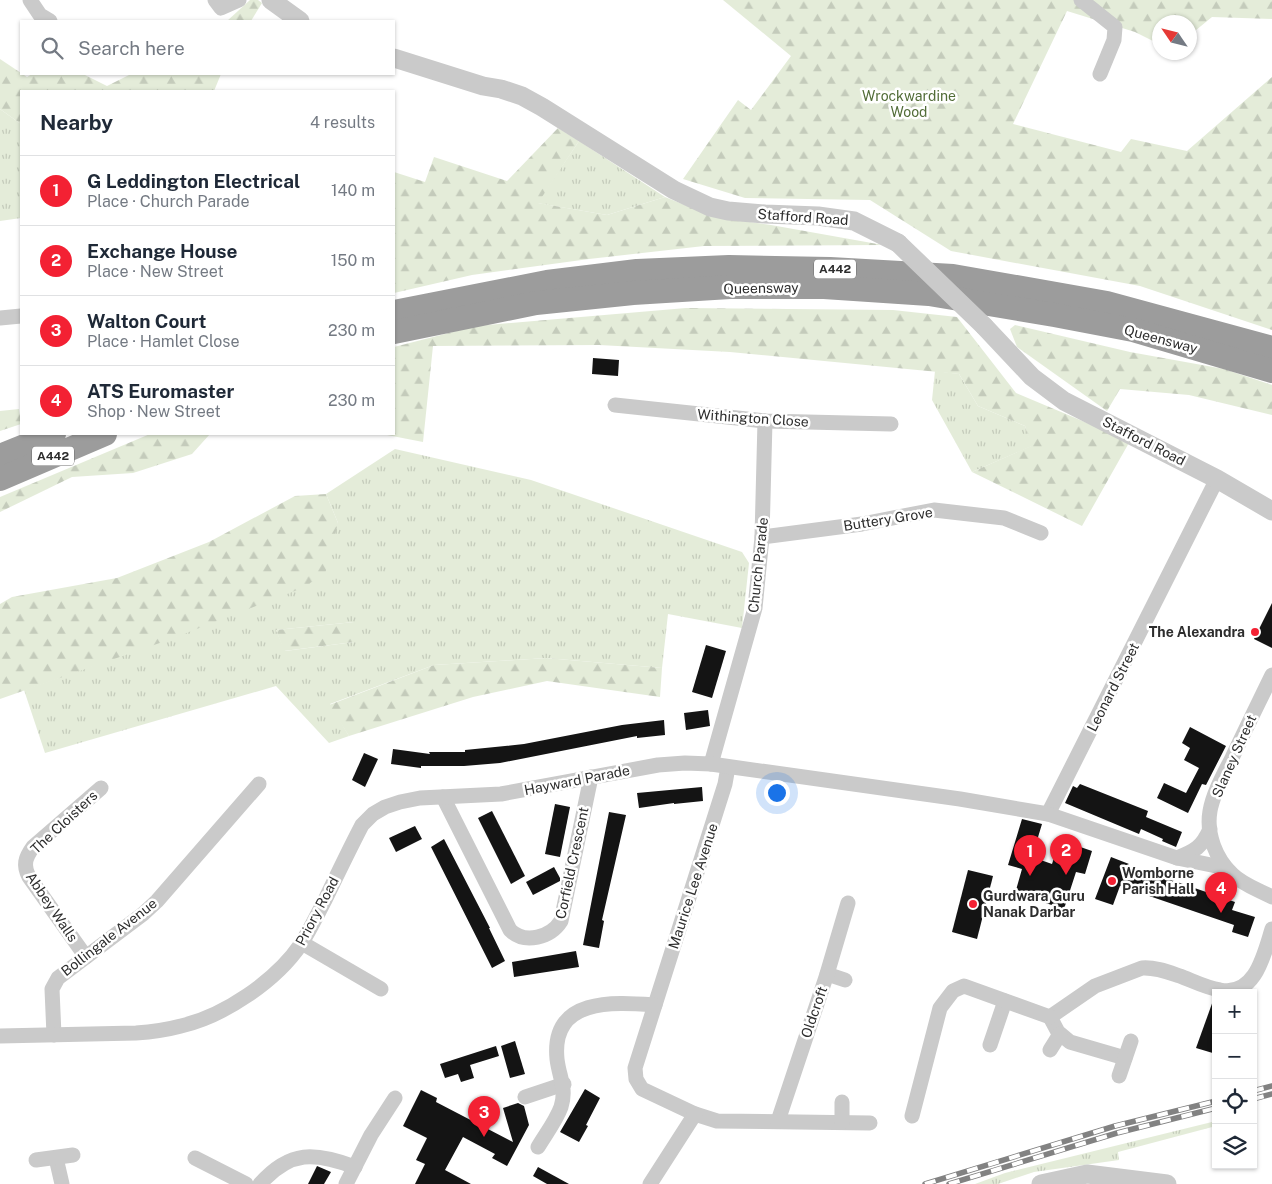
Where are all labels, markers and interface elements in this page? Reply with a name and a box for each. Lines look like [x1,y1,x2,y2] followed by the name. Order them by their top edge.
[1152,15,1197,60] north arrow
[20,20,395,75] search box
[38,34,66,62] icon: search
[78,37,185,59] text: Search here
[862,88,956,120] park label: Wrockwardine Wood
[40,110,113,135] text: Nearby
[310,113,375,132] text: 4 results
[87,170,300,192] text: G Leddington Electrical
[53,181,59,200] text: 1
[331,181,375,200] text: 140 m
[87,192,250,211] text: Place · Church Parade
[757,206,849,228] street label: Stafford Road
[87,240,238,262] text: Exchange House
[51,251,61,270] text: 2
[331,251,375,270] text: 150 m
[814,260,856,278] road number: A442
[87,262,224,281] text: Place · New Street
[723,279,799,297] street label: Queensway
[87,310,206,332] text: Walton Court
[51,321,61,340] text: 3
[328,321,375,340] text: 230 m
[1123,322,1200,357] street label: Queensway
[87,332,240,351] text: Place · Hamlet Close
[87,380,234,402] text: ATS Euromaster
[51,391,61,410] text: 4
[328,391,375,410] text: 230 m
[87,402,221,421] text: Shop · New Street
[697,406,809,430] street label: Withington Close
[1100,413,1188,469] street label: Stafford Road
[32,446,74,466] road number: A442
[842,504,934,534] street label: Buttery Grove
[745,516,771,614] street label: Church Parade
[1149,624,1245,640] place label: The Alexandra
[1249,626,1261,638] marker: The Alexandra
[1084,640,1142,734] street label: Leonard Street
[1209,712,1259,800] street label: Slaney Street
[523,762,631,798] street label: Hayward Parade
[764,780,790,806] your location
[27,787,101,857] street label: The Cloisters
[552,806,592,920] street label: Corfield Crescent
[665,821,721,951] street label: Maurice Lee Avenue
[1050,834,1082,875] pin: 2
[1014,835,1046,876] pin: 1
[1122,865,1195,897] place label: Womborne Parish Hall
[23,869,81,945] street label: Abbey Walls
[1205,872,1237,913] pin: 4
[292,874,342,948] street label: Priory Road
[1106,875,1118,887] marker: Womborne Parish Hall
[983,888,1085,920] place label: Gurdwara Guru Nanak Darbar
[58,895,160,979] street label: Bollingale Avenue
[967,898,979,910] marker: Gurdwara Guru Nanak Darbar
[798,984,830,1040] street label: Oldcroft
[1212,989,1257,1169] map controls
[1212,989,1257,1034] button: +
[1212,1034,1257,1079] button: −
[1212,1079,1257,1124] button: locate
[468,1096,500,1137] pin: 3
[1212,1124,1257,1169] button: layers

